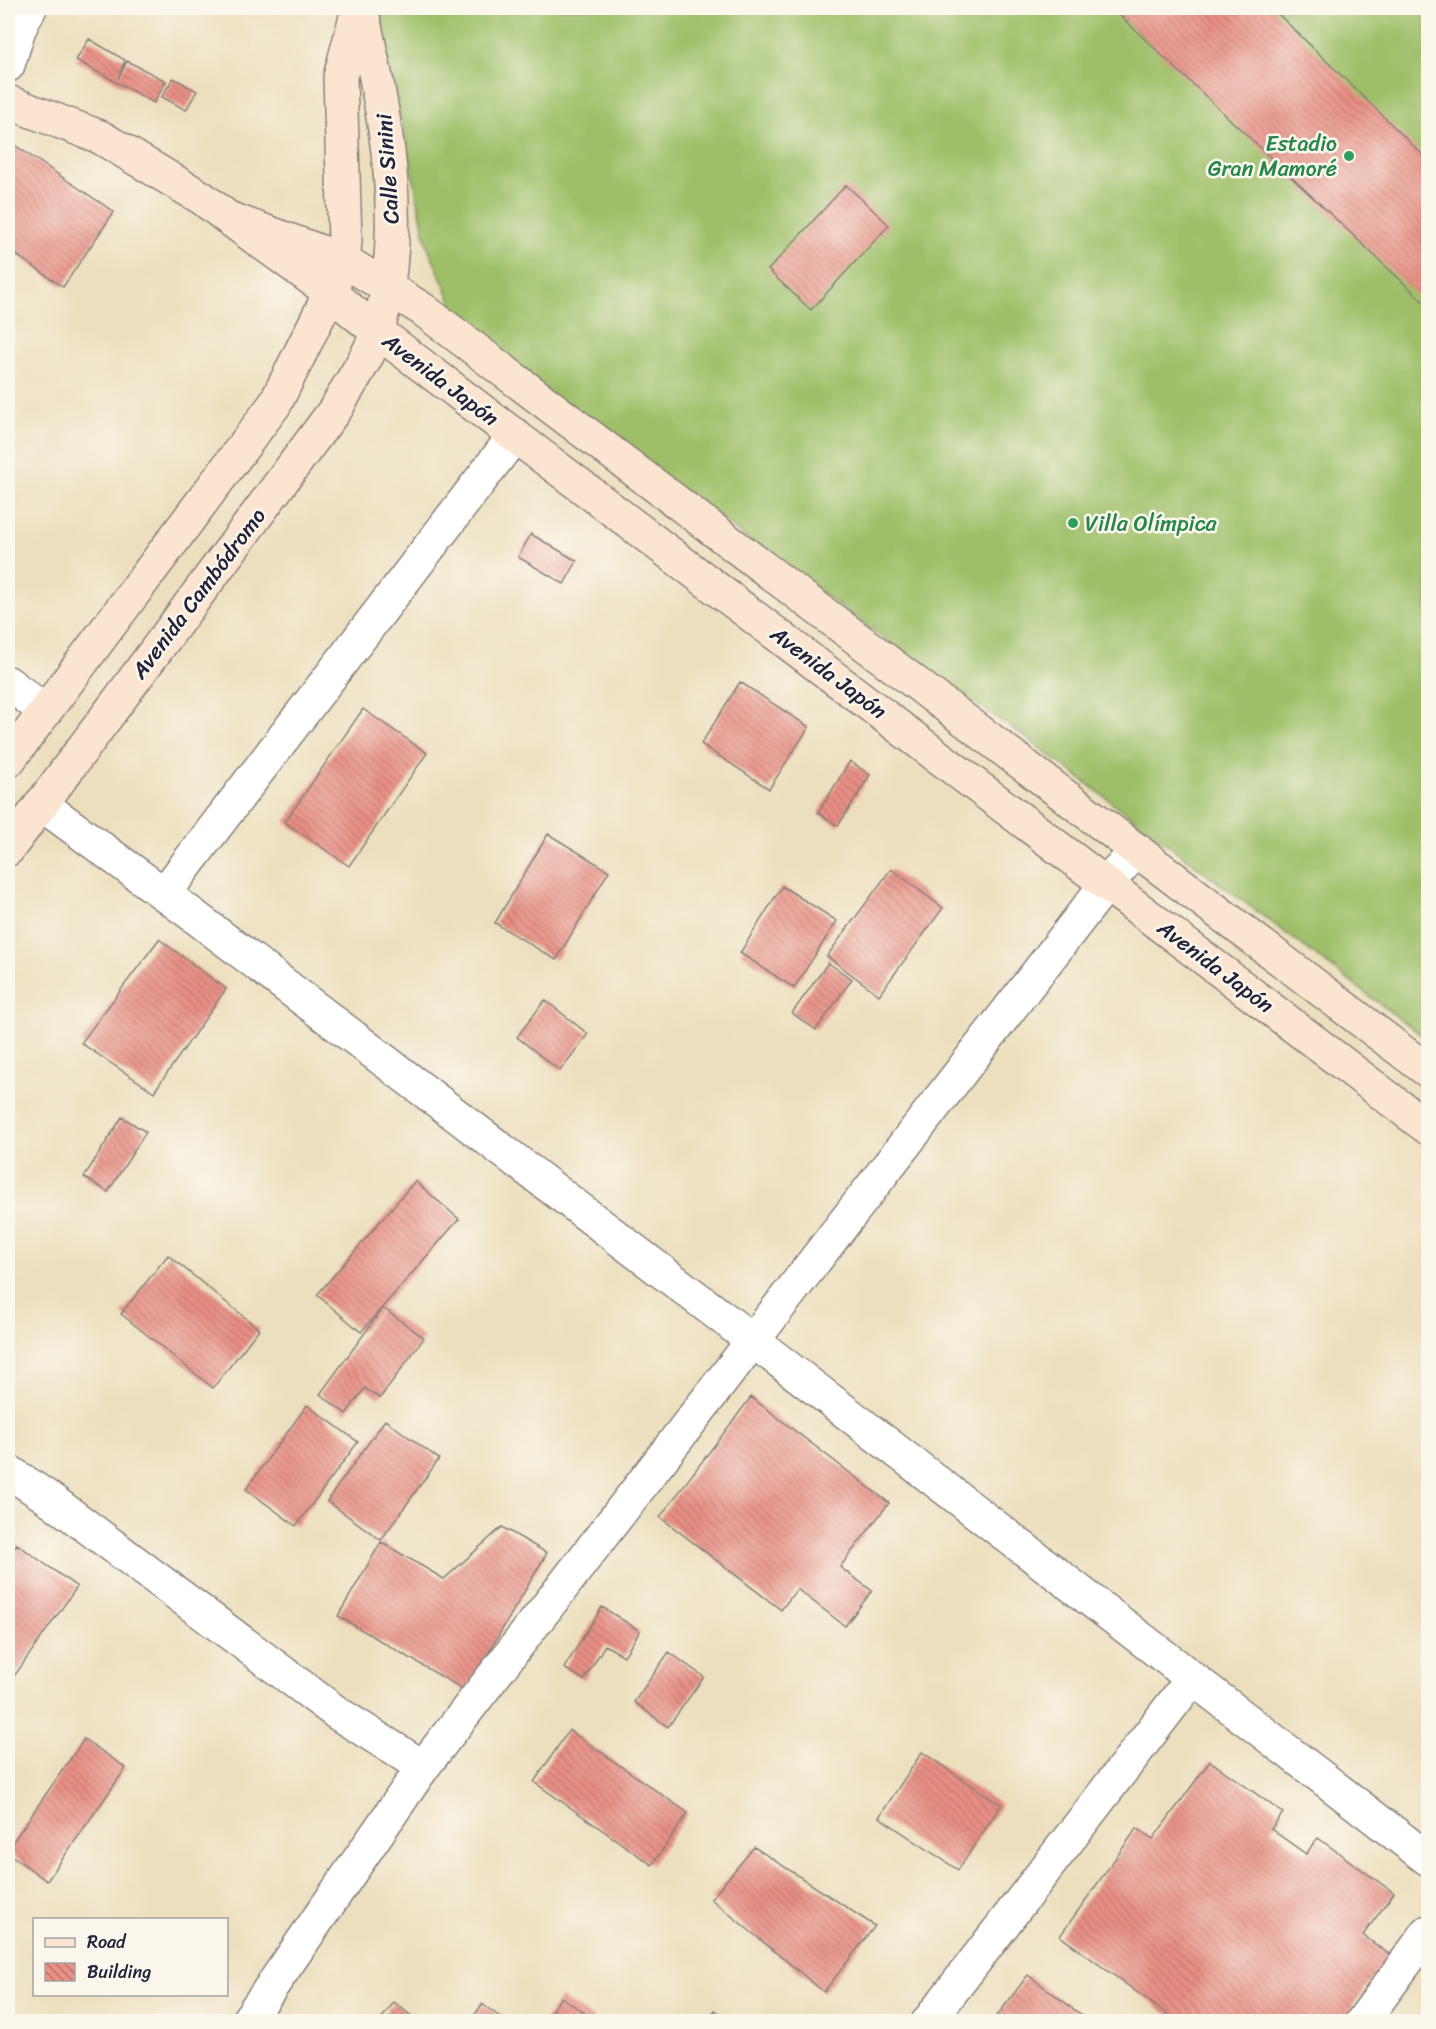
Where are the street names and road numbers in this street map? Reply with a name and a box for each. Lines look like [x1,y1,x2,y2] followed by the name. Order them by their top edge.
[364,112,411,225] street label: Calle Sinini
[373,322,508,437] street label: Avenida Japón
[120,499,276,688] street label: Avenida Cambódromo
[761,615,896,730] street label: Avenida Japón
[1148,909,1283,1024] street label: Avenida Japón

